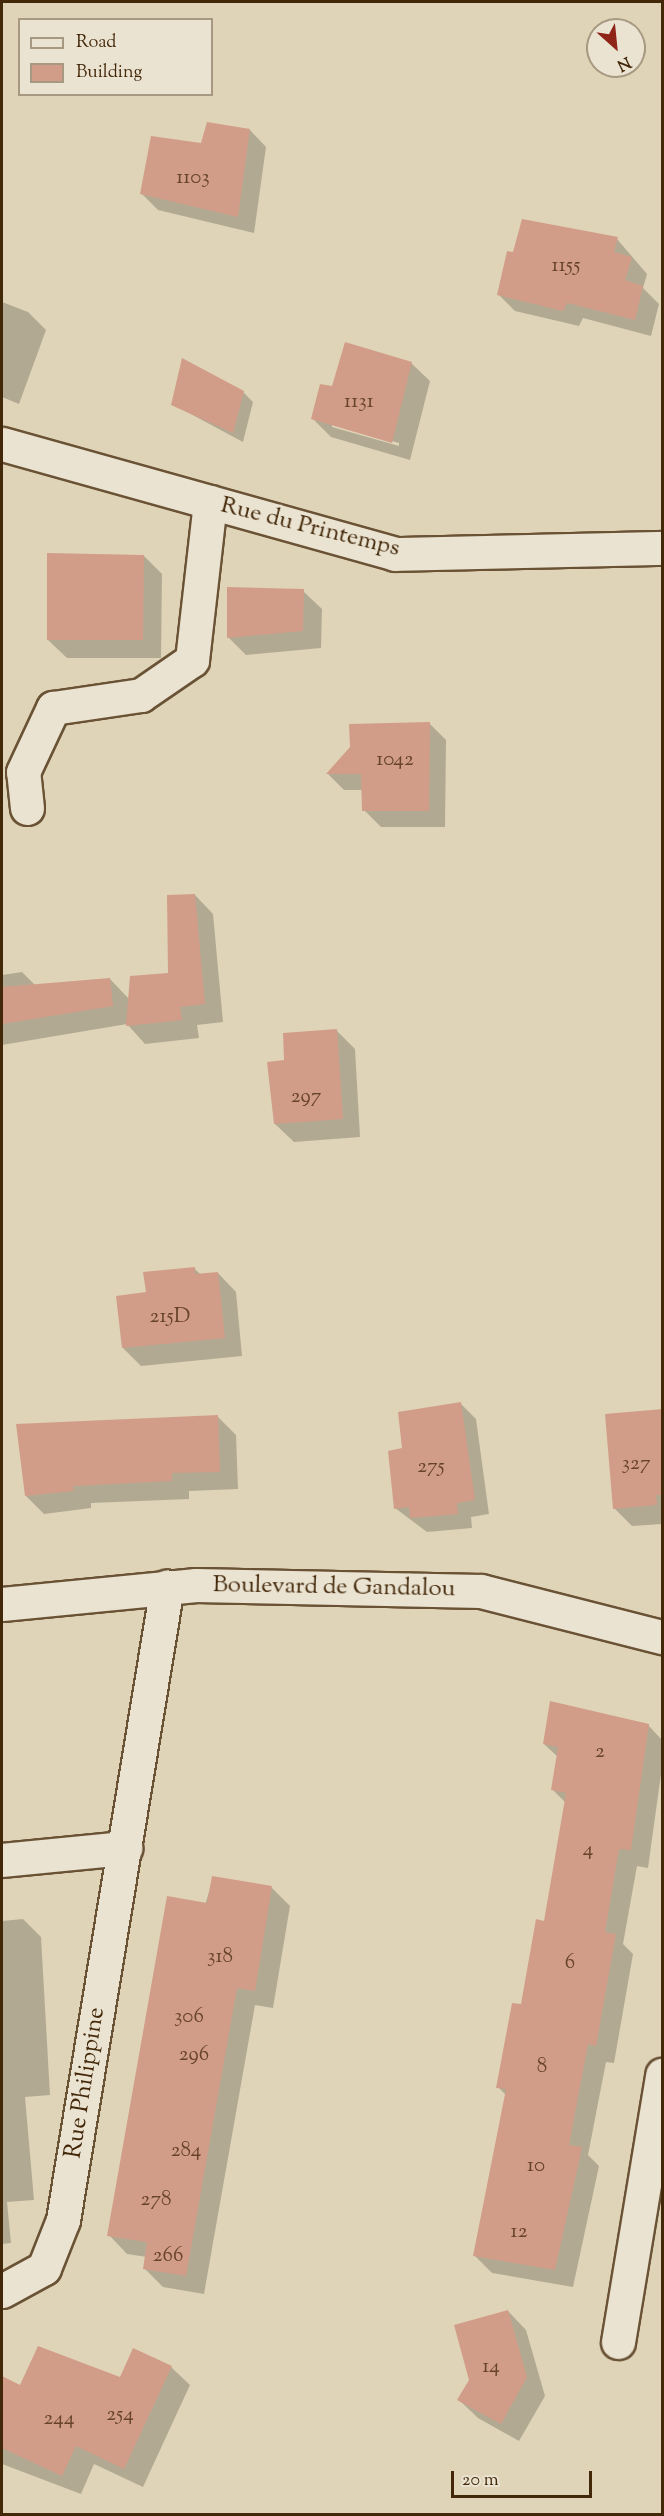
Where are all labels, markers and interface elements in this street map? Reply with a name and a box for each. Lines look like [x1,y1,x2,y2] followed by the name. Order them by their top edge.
[18,18,213,96] legend
[586,18,646,78] north arrow
[76,30,116,56] text: Road
[613,50,634,76] text: N
[76,60,142,86] text: Building
[176,165,210,191] house number: 1103
[552,253,580,279] house number: 1155
[344,389,374,415] house number: 1131
[217,492,403,564] street label: Rue du Printemps
[376,747,414,773] house number: 1042
[291,1084,321,1110] house number: 297
[150,1304,190,1330] house number: 215D
[622,1451,650,1477] house number: 327
[417,1454,445,1480] house number: 275
[212,1571,456,1605] street label: Boulevard de Gandalou
[595,1739,605,1765] house number: 2
[583,1837,593,1863] house number: 4
[207,1944,233,1970] house number: 318
[565,1950,575,1976] house number: 6
[174,2004,204,2030] house number: 306
[60,2005,112,2161] street label: Rue Philippine
[179,2042,209,2068] house number: 296
[537,2054,547,2080] house number: 8
[171,2138,201,2164] house number: 284
[527,2153,545,2179] house number: 10
[141,2187,171,2213] house number: 278
[511,2219,527,2245] house number: 12
[153,2243,183,2269] house number: 266
[482,2354,500,2380] house number: 14
[106,2402,134,2428] house number: 254
[44,2406,74,2432] house number: 244
[454,2459,595,2497] scale bar
[462,2468,499,2494] text: 20 m

